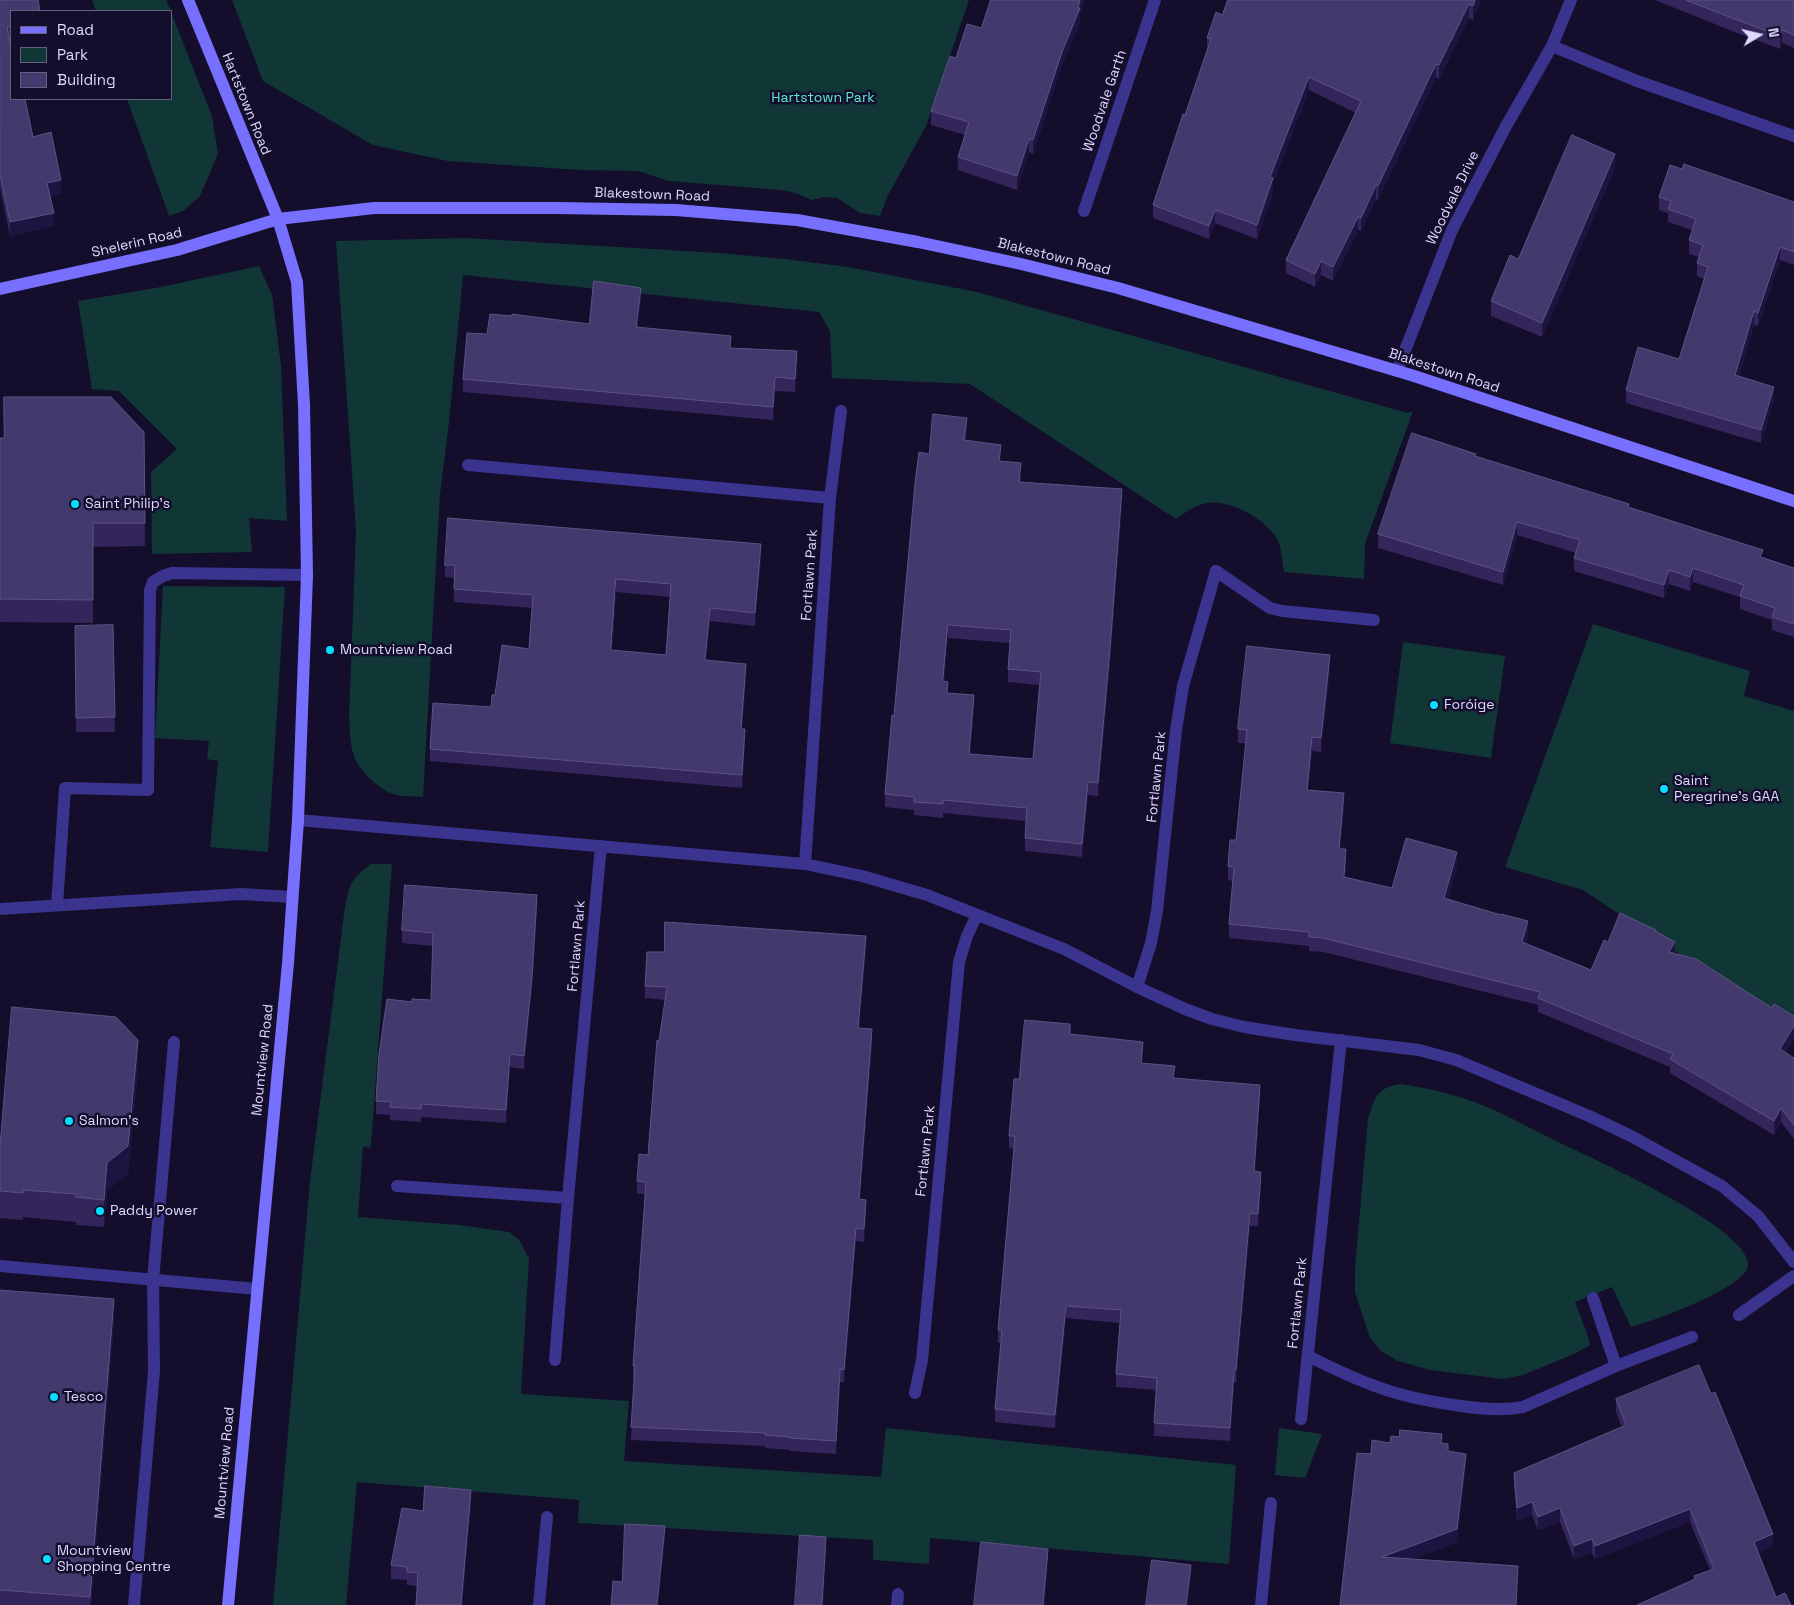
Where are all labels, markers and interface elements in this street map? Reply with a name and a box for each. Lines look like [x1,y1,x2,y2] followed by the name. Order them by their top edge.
[10,10,172,100] legend
[1734,10,1784,60] north arrow
[57,20,94,39] text: Road
[1764,27,1783,39] text: N
[57,45,88,64] text: Park
[1080,48,1130,154] street label: Woodvale Garth
[218,50,274,158] street label: Hartstown Road
[57,70,116,89] text: Building
[771,90,875,106] park label: Hartstown Park
[1423,148,1483,248] street label: Woodvale Drive
[594,185,710,205] street label: Blakestown Road
[90,224,184,262] street label: Shelerin Road
[996,235,1112,279] street label: Blakestown Road
[1386,345,1502,397] street label: Blakestown Road
[85,496,170,512] place label: Saint Philip's
[69,498,81,510] marker: Saint Philip's
[798,529,822,621] street label: Fortlawn Park
[340,642,452,658] place label: Mountview Road
[324,644,336,656] marker: Mountview Road
[1444,697,1495,713] place label: Foróige
[1428,699,1440,711] marker: Foróige
[1144,731,1170,823] street label: Fortlawn Park
[1674,773,1779,806] place label: Saint Peregrine's GAA
[1658,783,1670,795] marker: Saint Peregrine's GAA
[565,900,589,992] street label: Fortlawn Park
[249,1003,277,1117] street label: Mountview Road
[913,1105,939,1197] street label: Fortlawn Park
[79,1113,139,1129] place label: Salmon's
[63,1115,75,1127] marker: Salmon's
[110,1203,198,1219] place label: Paddy Power
[94,1205,106,1217] marker: Paddy Power
[1285,1257,1311,1349] street label: Fortlawn Park
[64,1389,104,1405] place label: Tesco
[48,1391,60,1403] marker: Tesco
[212,1406,238,1520] street label: Mountview Road
[57,1543,171,1575] place label: Mountview Shopping Centre
[41,1553,53,1565] marker: Mountview Shopping Centre

